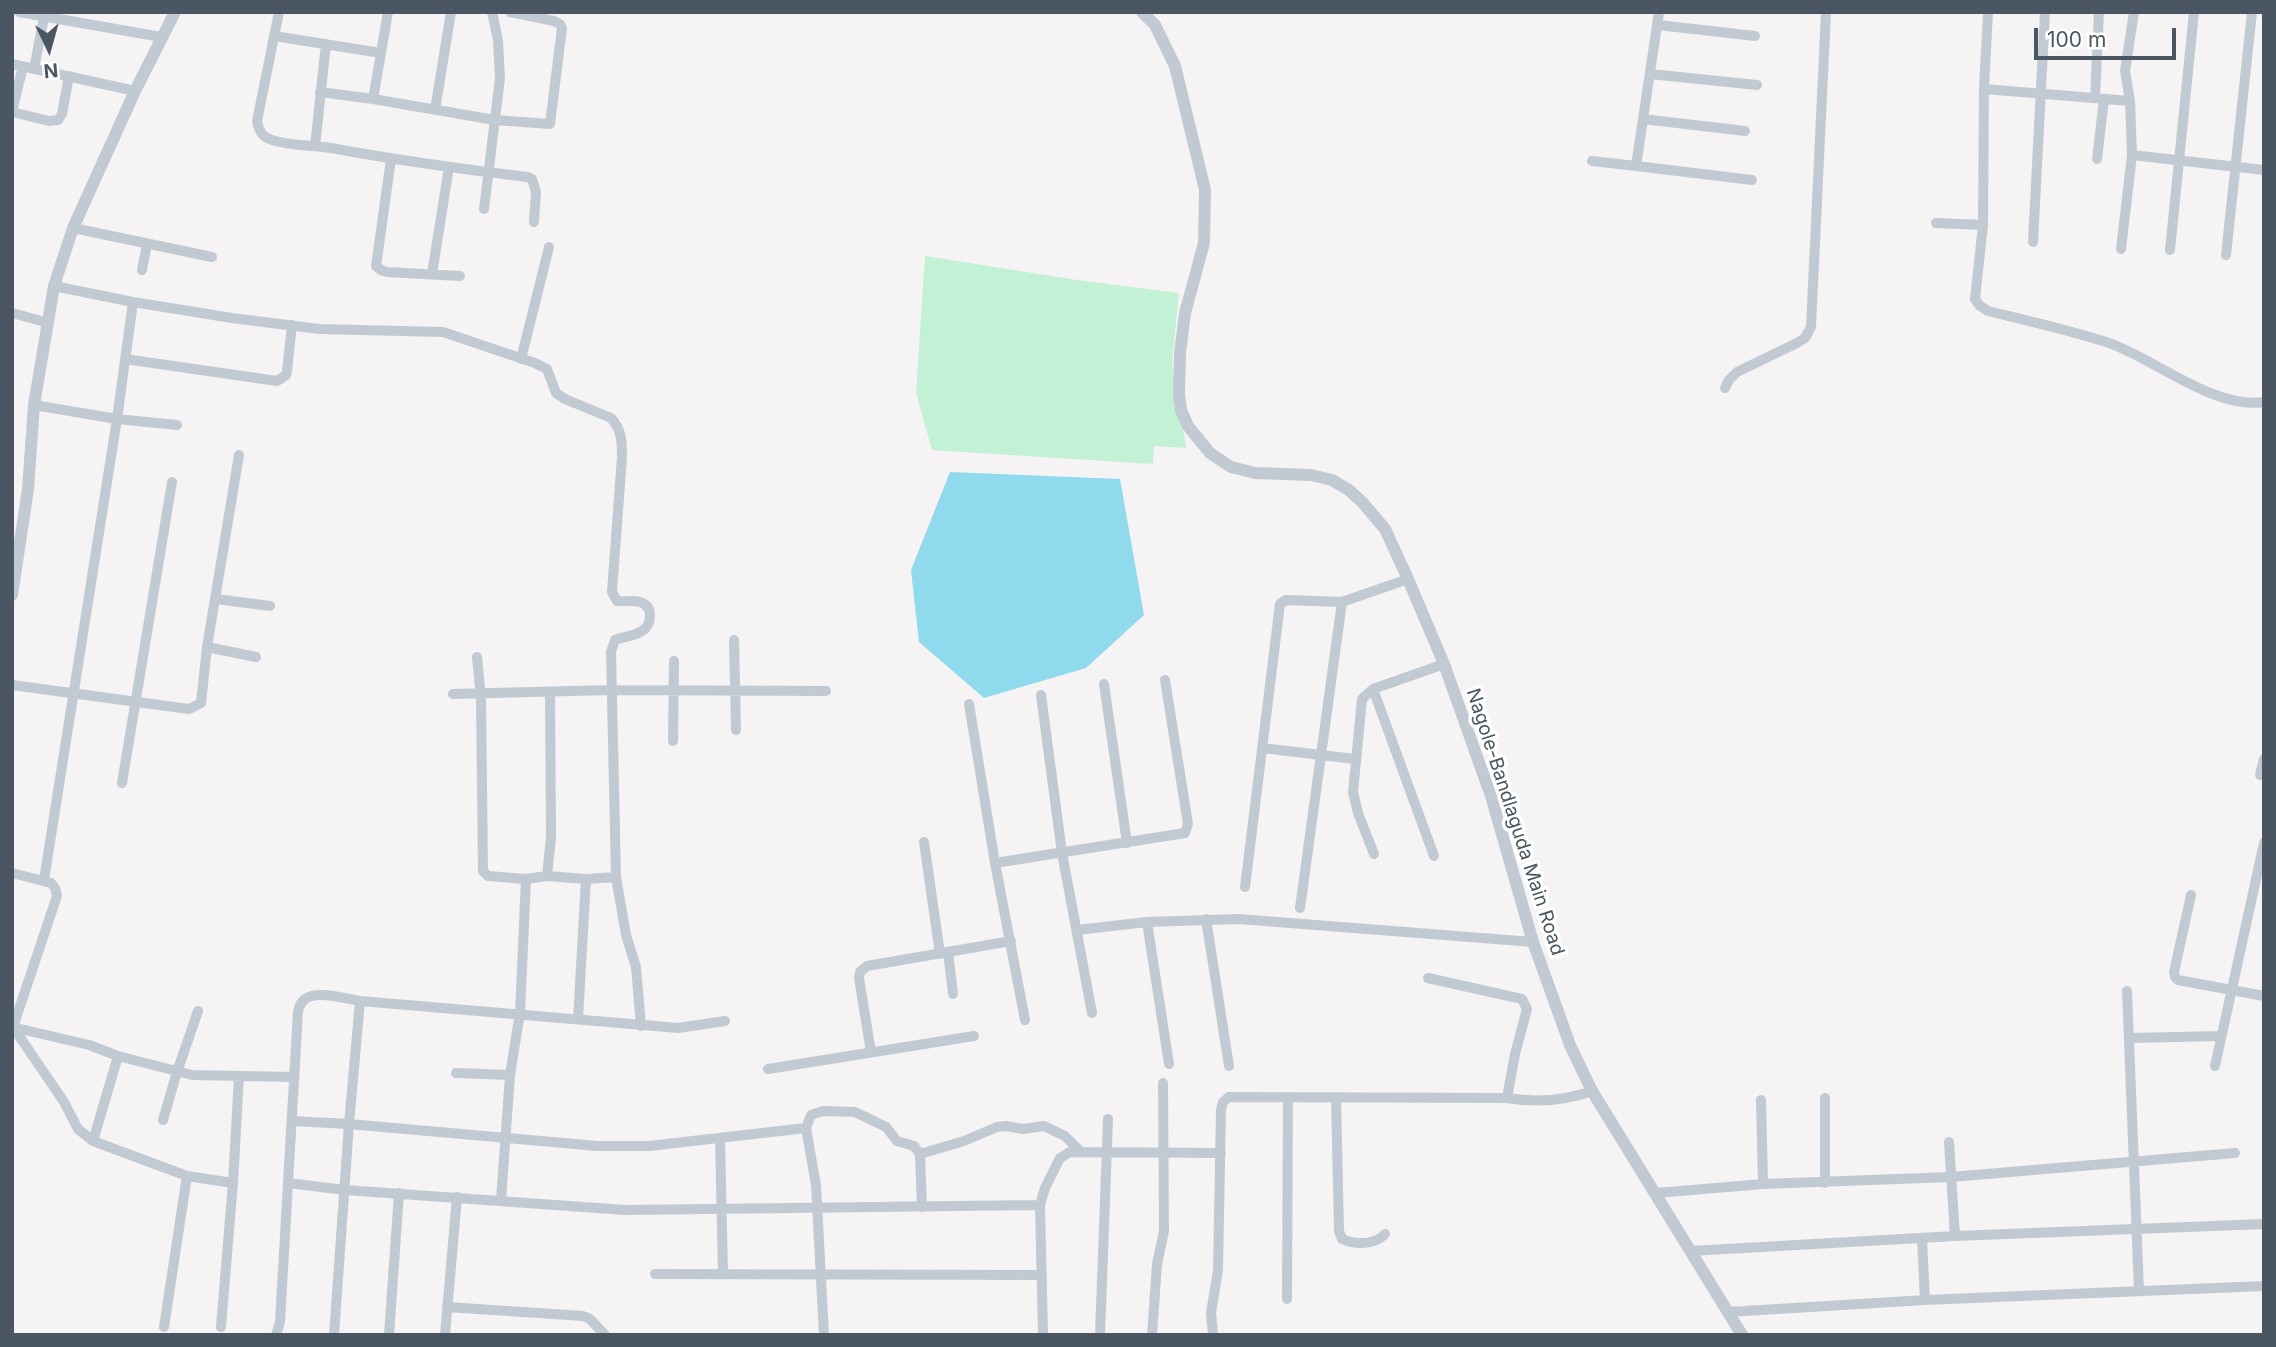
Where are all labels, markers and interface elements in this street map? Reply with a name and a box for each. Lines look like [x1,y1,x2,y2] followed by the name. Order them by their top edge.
[14,14,84,84] north arrow
[2038,14,2180,58] scale bar
[2047,27,2106,52] text: 100 m
[43,58,59,83] text: N
[1461,686,1569,958] street label: Nagole-Bandlaguda Main Road

